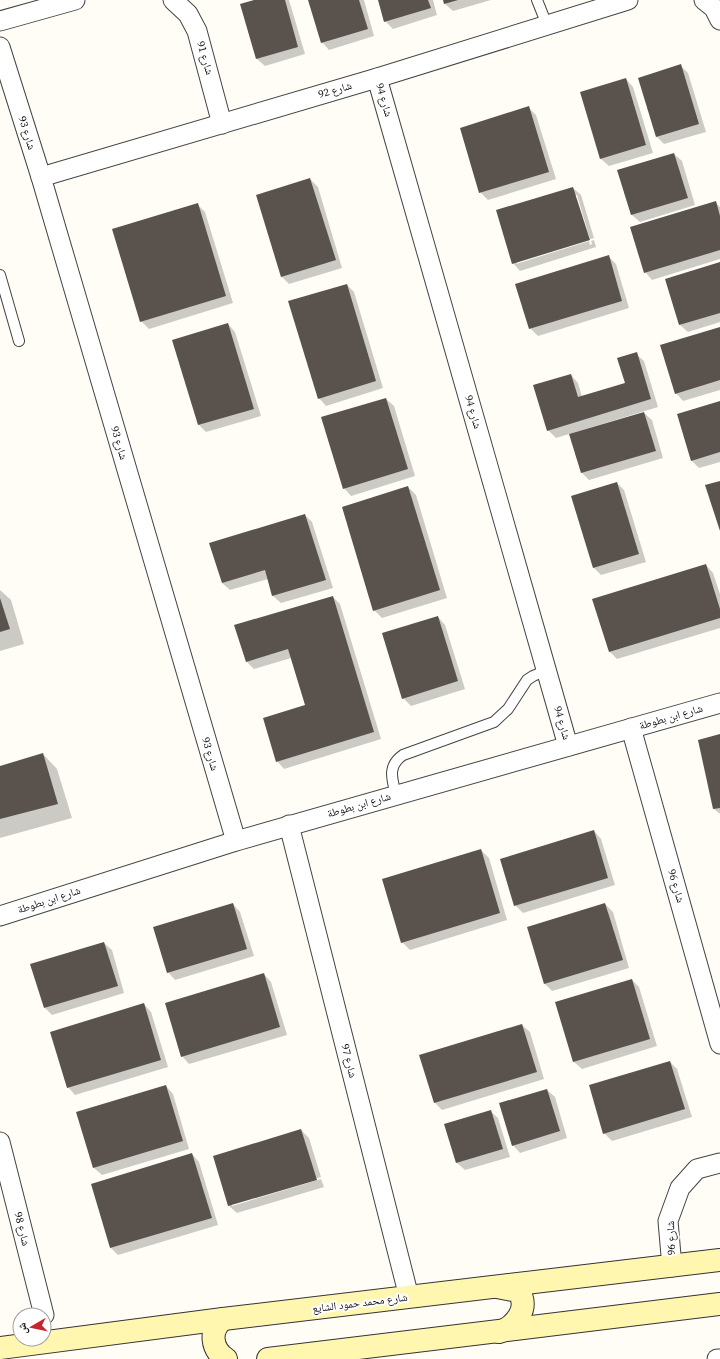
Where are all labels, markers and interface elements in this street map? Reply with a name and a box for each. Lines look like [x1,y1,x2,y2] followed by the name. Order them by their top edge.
[193,39,217,77] street label: شارع 91
[316,78,354,102] street label: شارع 92
[372,81,396,119] street label: شارع 94
[15,114,39,152] street label: شارع 93
[461,393,485,431] street label: شارع 94
[107,424,131,462] street label: شارع 93
[637,701,705,733] street label: شارع ابن بطوطة
[550,704,574,742] street label: شارع 94
[198,735,222,773] street label: شارع 93
[325,789,393,821] street label: شارع ابن بطوطة
[664,867,688,905] street label: شارع 96
[16,883,82,917] street label: شارع ابن بطوطة
[338,1042,360,1080] street label: شارع 97
[11,1210,33,1248] street label: شارع 98
[663,1221,679,1255] street label: شارع 96
[311,1290,409,1316] street label: شارع محمد حمود الشايع
[12,1307,52,1347] north arrow
[14,1321,31,1335] text: ش

